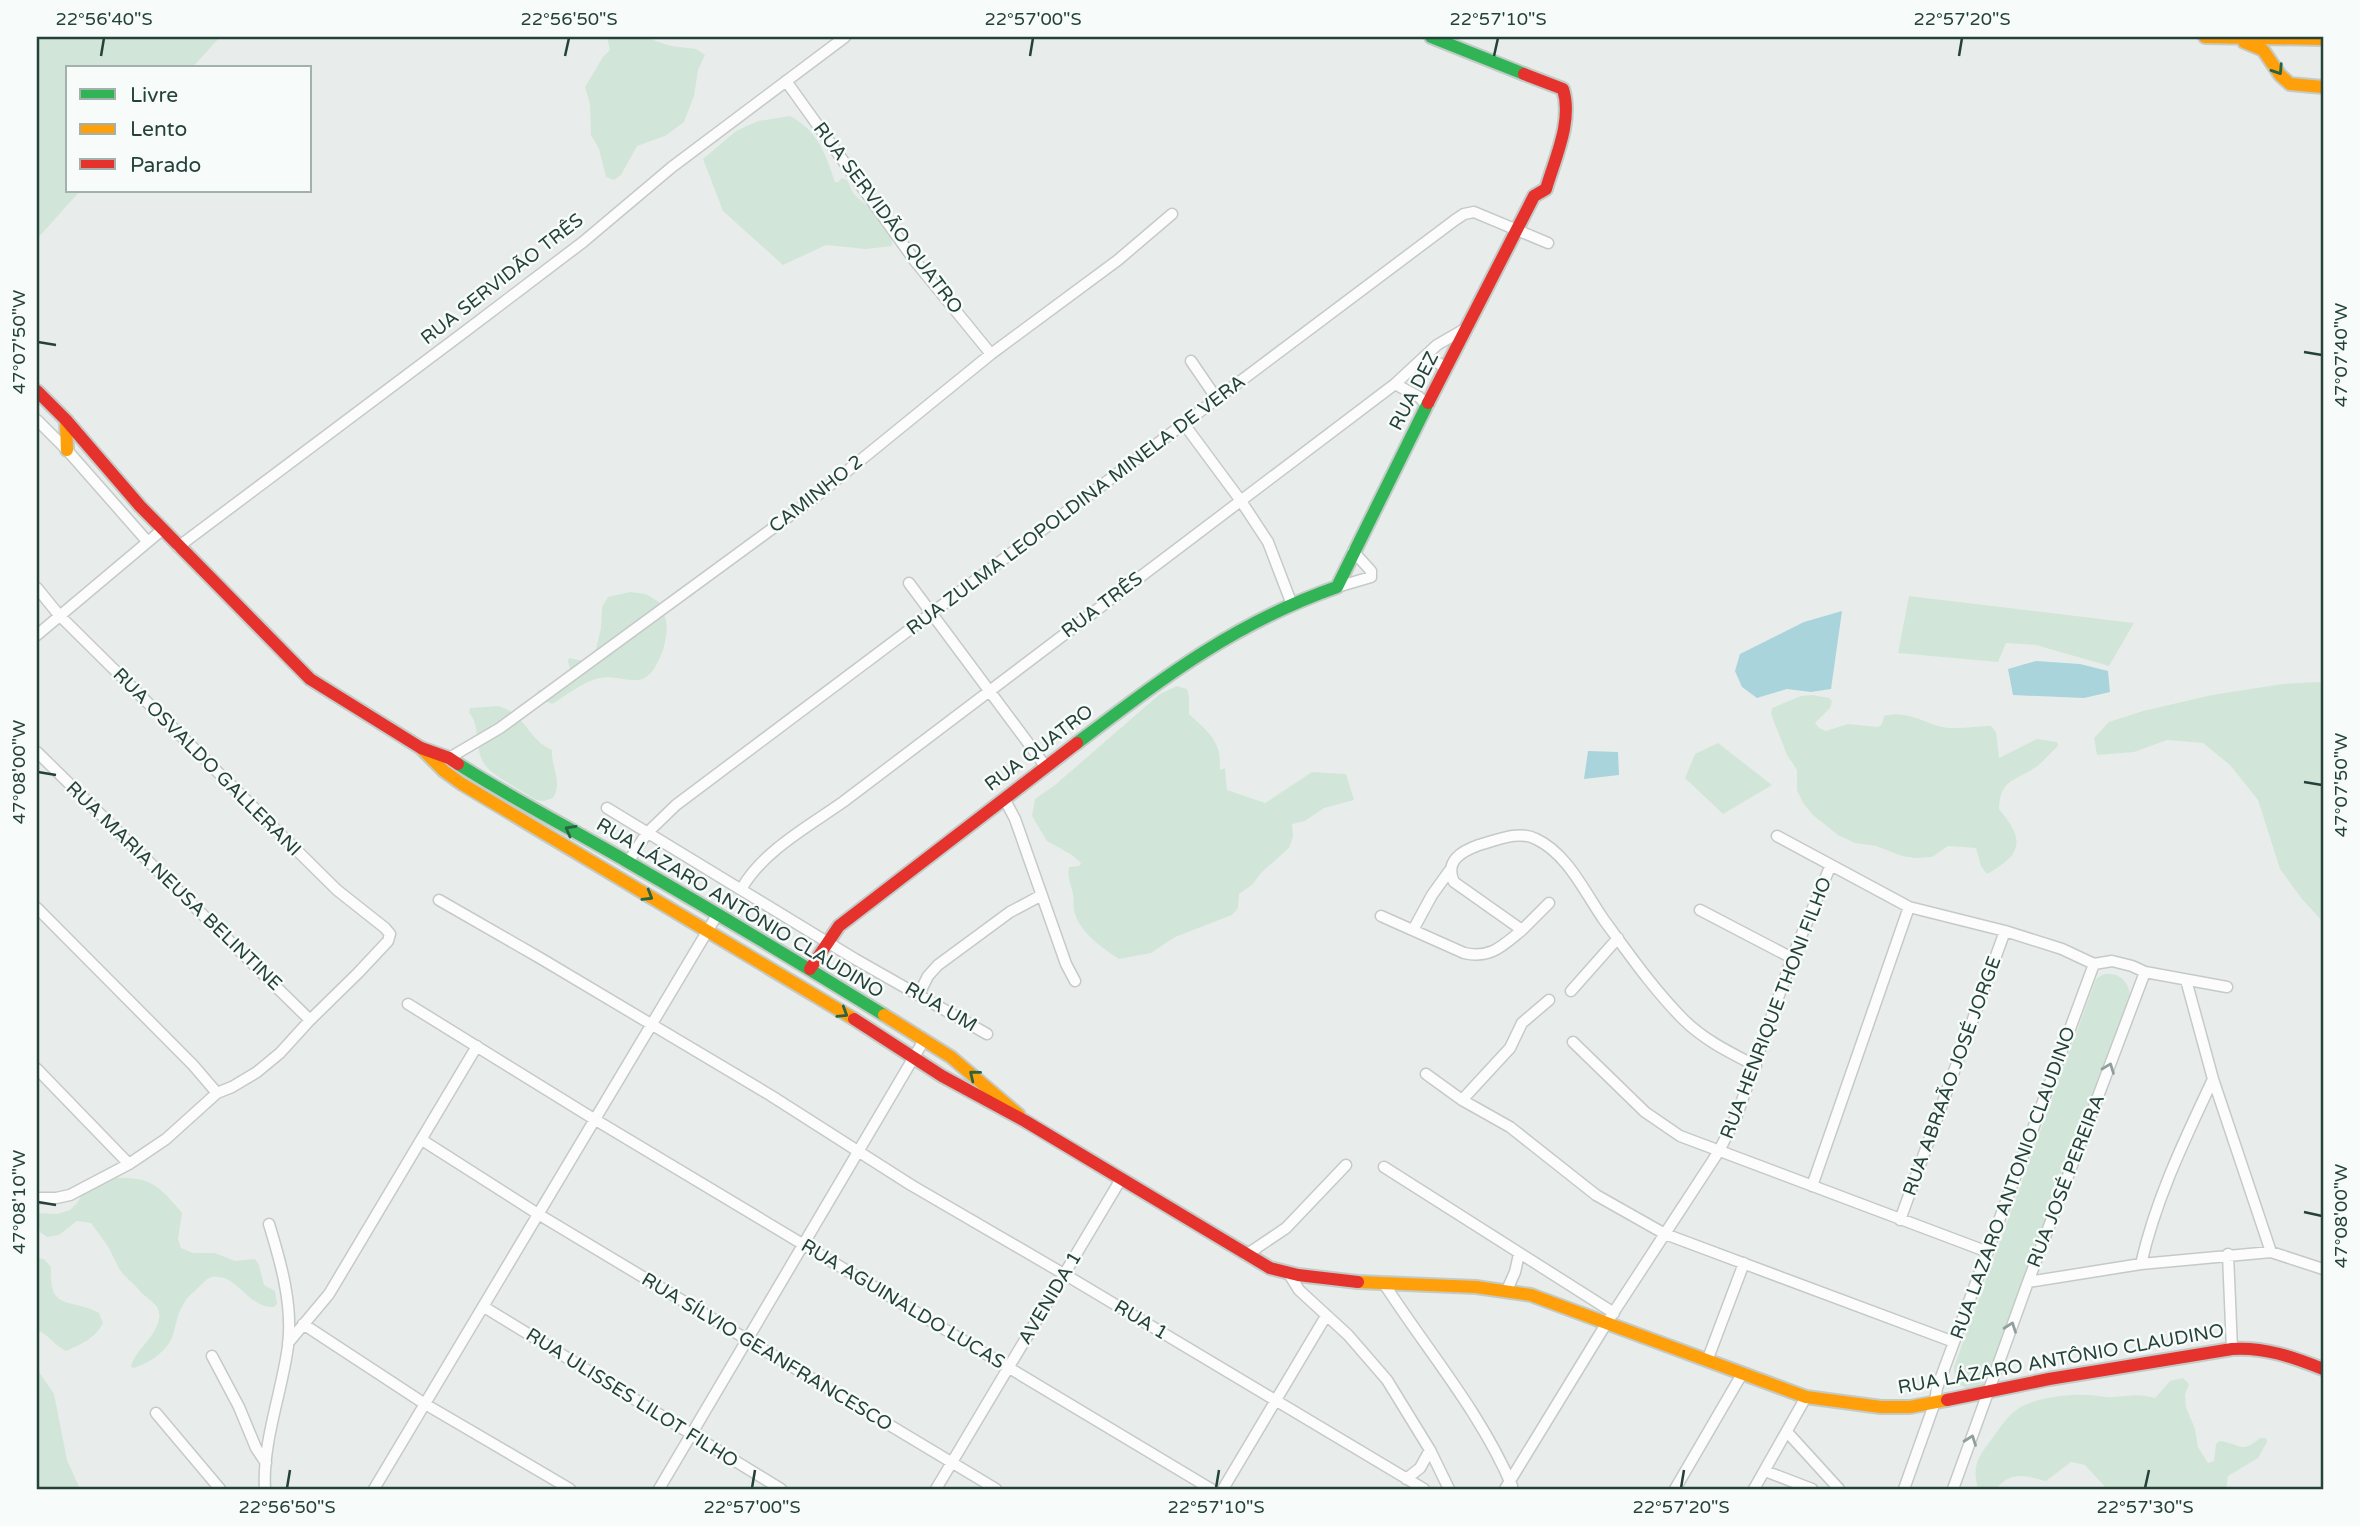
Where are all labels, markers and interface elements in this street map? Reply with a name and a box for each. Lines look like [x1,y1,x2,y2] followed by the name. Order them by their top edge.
[55,8,153,30] text: 22°56'40"S
[520,8,618,30] text: 22°56'50"S
[984,8,1082,30] text: 22°57'00"S
[1449,8,1547,30] text: 22°57'10"S
[1913,8,2011,30] text: 22°57'20"S
[2269,62,2282,75] one-way arrow
[66,66,312,192] legend
[130,83,178,108] text: Livre
[130,117,187,142] text: Lento
[809,117,968,318] street label: RUA SERVIDÃO QUATRO
[130,153,201,178] text: Parado
[416,208,587,349] street label: RUA SERVIDÃO TRÊS
[8,290,30,394] text: 47°07'50"W
[2330,303,2352,407] text: 47°07'40"W
[1385,348,1443,434] street label: RUA DEZ
[902,370,1250,640] street label: RUA ZULMA LEOPOLDINA MINELA DE VERA
[765,451,867,537] street label: CAMINHO 2
[1057,567,1147,643] street label: RUA TRÊS
[108,663,306,861] street label: RUA OSVALDO GALLERANI
[981,700,1097,796] street label: RUA QUATRO
[8,720,30,824] text: 47°08'00"W
[2330,733,2352,837] text: 47°07'50"W
[62,777,286,995] street label: RUA MARIA NEUSA BELINTINE
[592,812,888,1003] street label: RUA LÁZARO ANTÔNIO CLAUDINO
[565,825,578,838] one-way arrow
[1716,874,1836,1142] street label: RUA HENRIQUE THONI FILHO
[640,888,653,901] one-way arrow
[1897,953,2006,1199] street label: RUA ABRAÃO JOSÉ JORGE
[901,978,981,1036] street label: RUA UM
[836,1004,849,1017] one-way arrow
[1946,1024,2080,1342] street label: RUA LAZARO ANTONIO CLAUDINO
[2100,1062,2114,1074] one-way arrow
[970,1071,983,1083] one-way arrow
[2023,1091,2109,1271] street label: RUA JOSÉ PEREIRA
[8,1150,30,1254] text: 47°08'10"W
[2330,1164,2352,1268] text: 47°08'00"W
[797,1234,1009,1374] street label: RUA AGUINALDO LUCAS
[1014,1248,1086,1348] street label: AVENIDA 1
[638,1267,897,1436] street label: RUA SÍLVIO GEANFRANCESCO
[1110,1295,1172,1345] street label: RUA 1
[1896,1318,2226,1399] street label: RUA LÁZARO ANTÔNIO CLAUDINO
[2003,1321,2017,1333] one-way arrow
[522,1323,742,1473] street label: RUA ULISSES LILOT FILHO
[1963,1435,1977,1447] one-way arrow
[238,1496,336,1518] text: 22°56'50"S
[703,1496,801,1518] text: 22°57'00"S
[1167,1496,1265,1518] text: 22°57'10"S
[1632,1496,1730,1518] text: 22°57'20"S
[2096,1496,2194,1518] text: 22°57'30"S

